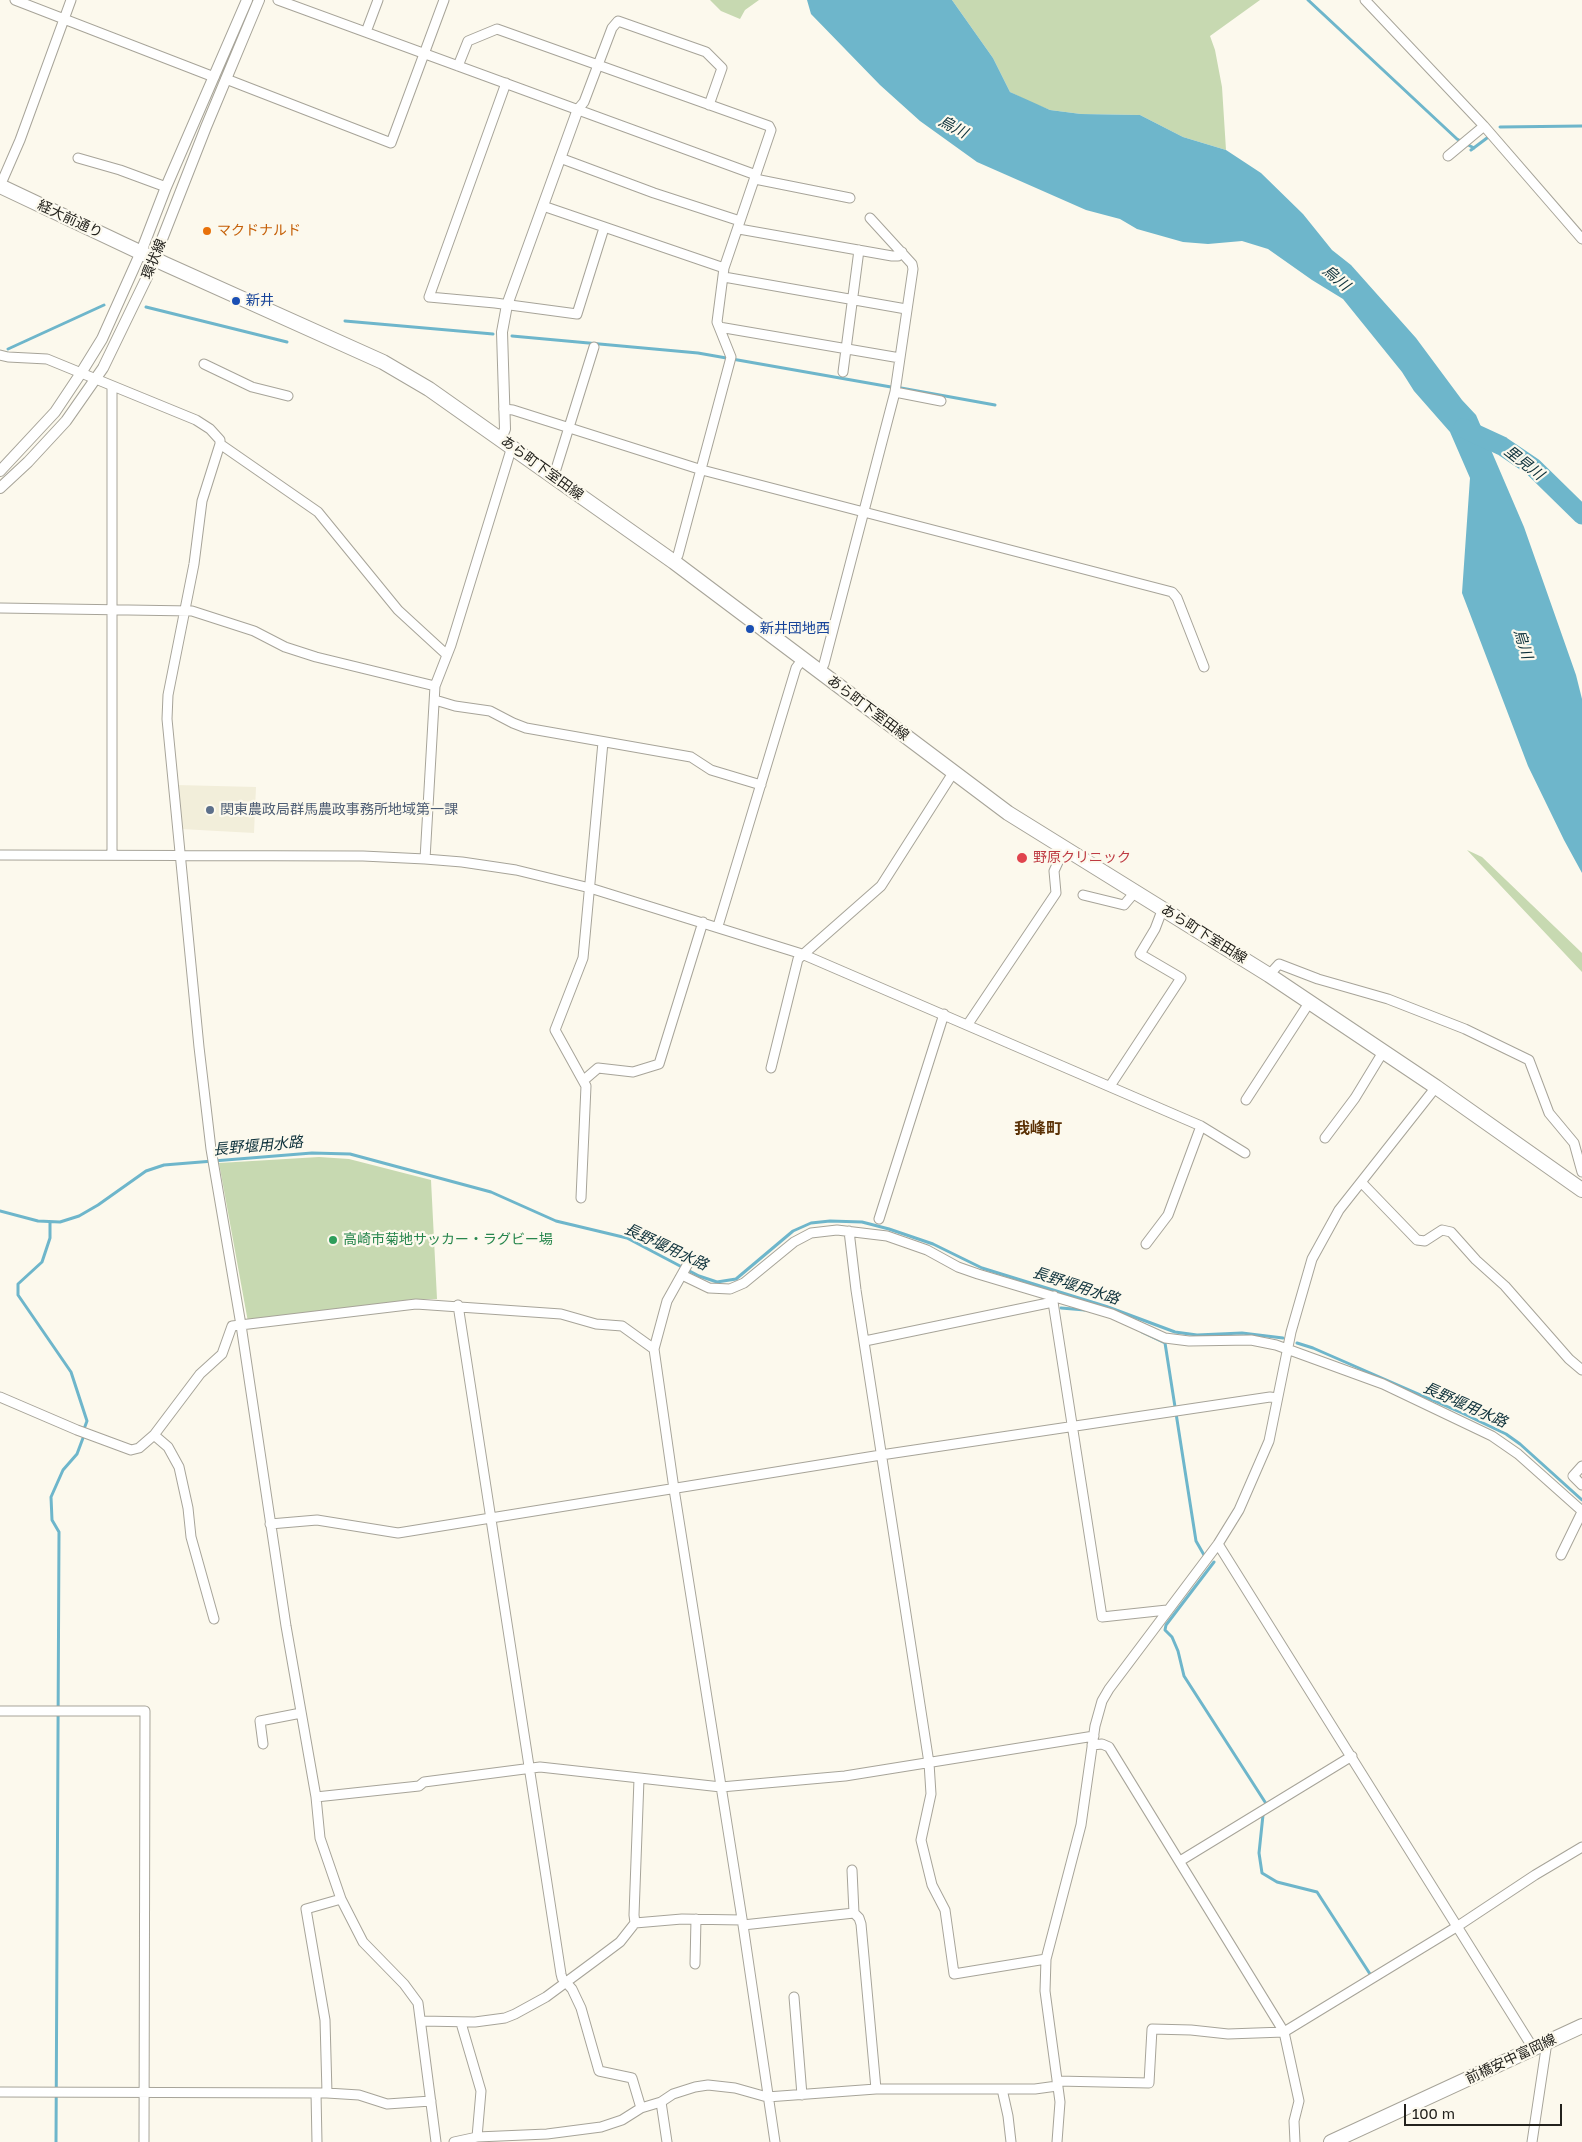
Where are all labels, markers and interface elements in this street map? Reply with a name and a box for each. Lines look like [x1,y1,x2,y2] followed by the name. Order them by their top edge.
[936,112,970,142] water label: 烏川
[35,197,105,241] street label: 経大前通り
[217,223,301,239] place label: マクドナルド
[201,225,213,237] marker: マクドナルド
[138,236,170,282] street label: 環状線
[1319,261,1353,295] water label: 烏川
[246,293,274,309] place label: 新井
[230,295,242,307] marker: 新井
[497,432,587,504] street label: あら町下室田線
[1501,442,1547,484] water label: 里見川
[760,621,830,637] place label: 新井団地西
[744,623,756,635] marker: 新井団地西
[1510,627,1536,661] water label: 烏川
[824,672,912,744] street label: あら町下室田線
[220,802,458,818] place label: 関東農政局群馬農政事務所地域第一課
[204,804,216,816] marker: 関東農政局群馬農政事務所地域第一課
[1033,850,1131,866] place label: 野原クリニック
[1015,851,1029,865] marker: 野原クリニック
[1158,901,1250,967] street label: あら町下室田線
[1014,1119,1062,1139] district label: 我峰町
[212,1133,304,1159] water label: 長野堰用水路
[621,1220,711,1274] water label: 長野堰用水路
[343,1232,553,1248] place label: 高崎市菊地サッカー・ラグビー場
[327,1234,339,1246] marker: 高崎市菊地サッカー・ラグビー場
[1030,1264,1122,1308] water label: 長野堰用水路
[1420,1378,1510,1432] water label: 長野堰用水路
[1463,2031,1559,2087] street label: 前橋安中富岡線
[1407,2094,1564,2126] scale bar
[1412,2104,1455,2122] text: 100 m

